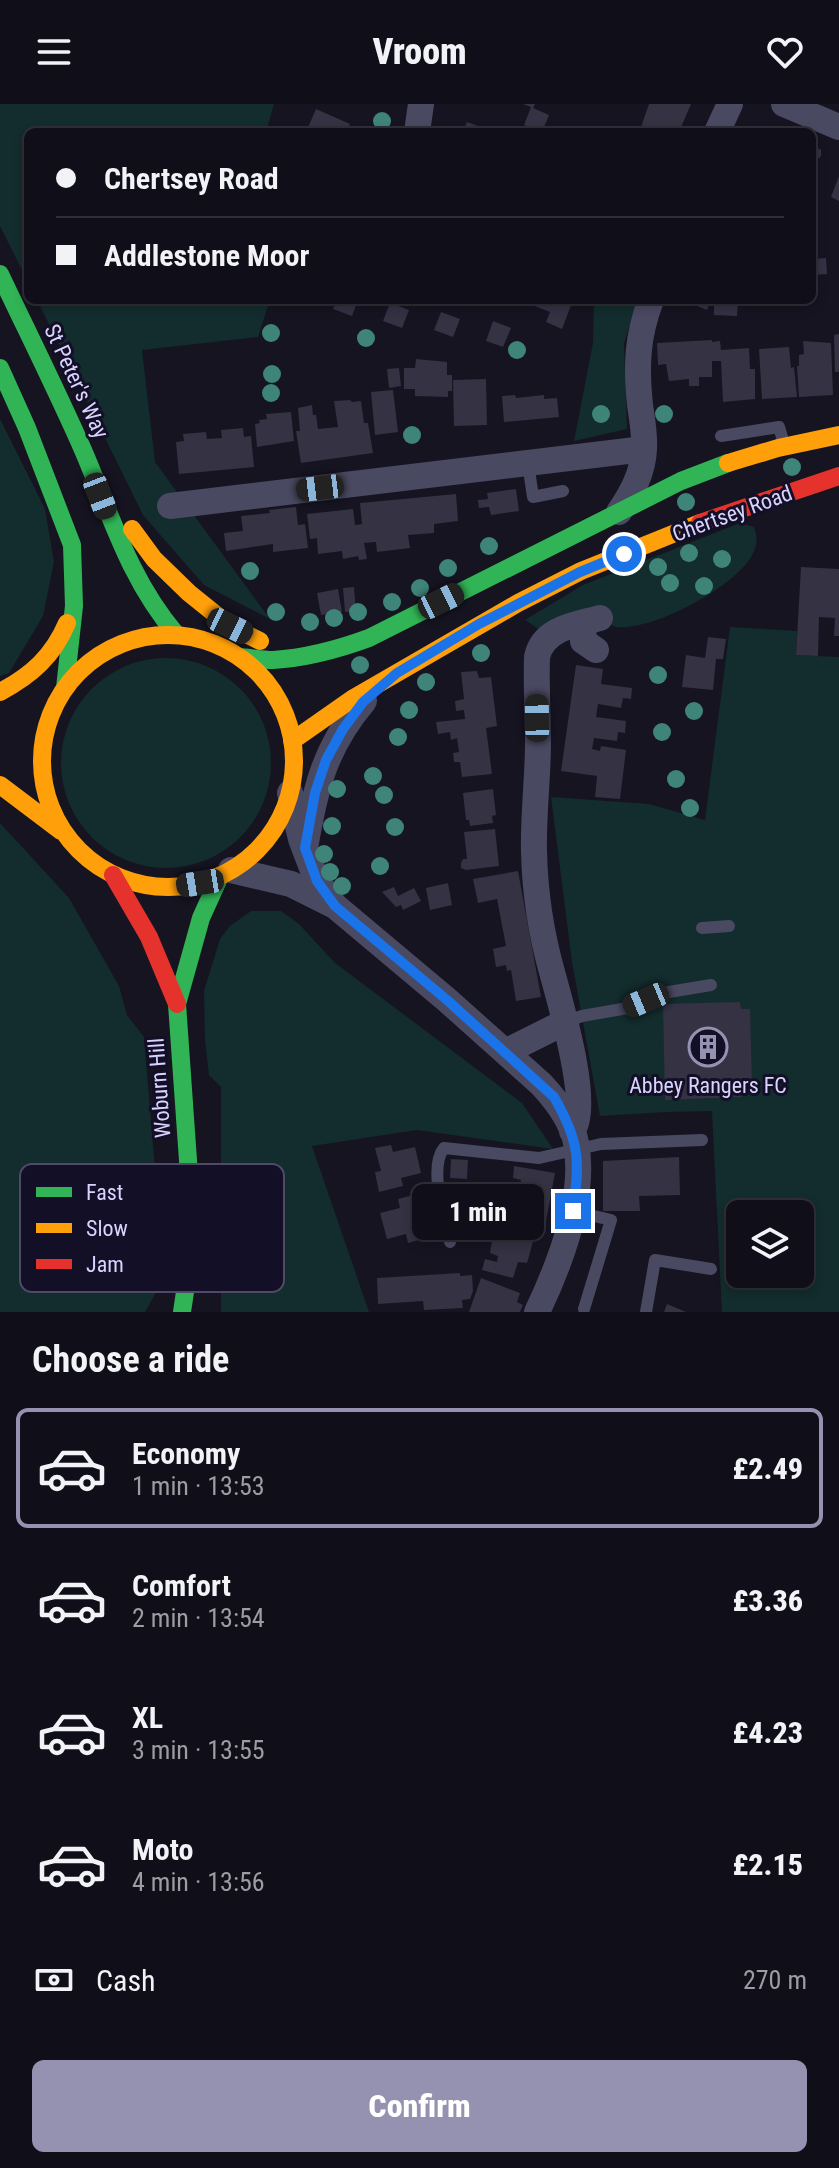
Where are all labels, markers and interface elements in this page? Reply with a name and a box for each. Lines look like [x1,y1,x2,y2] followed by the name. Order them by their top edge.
[32,30,76,74] icon: menu
[763,30,807,74] icon: heart
[372,31,467,73] text: Vroom
[104,161,279,196] text: Chertsey Road
[104,238,309,273] text: Addlestone Moor
[39,320,114,442] street label: St Peter's Way
[80,469,120,523] car
[295,473,345,503] car
[669,480,796,547] street label: Chertsey Road
[606,536,642,572] route start
[414,580,468,622] car
[203,605,257,647] car
[525,694,549,742] car
[174,867,226,899] car
[619,980,673,1020] car
[687,1026,729,1068] building icon: Abbey Rangers FC
[144,1037,175,1139] street label: Woburn Hill
[629,1073,787,1098] place label: Abbey Rangers FC
[20,1164,284,1292] legend
[86,1180,123,1205] text: Fast
[413,1183,545,1239] callout: 1 min
[555,1193,591,1229] route end
[449,1197,507,1227] text: 1 min
[726,1200,814,1288] map controls
[726,1200,814,1288] button: layers
[86,1216,128,1241] text: Slow
[86,1252,124,1277] text: Jam
[32,1339,229,1381] text: Choose a ride
[36,1432,108,1504] icon: car
[132,1436,240,1471] text: Economy
[733,1451,803,1486] text: £2.49
[132,1471,265,1501] text: 1 min · 13:53
[36,1564,108,1636] icon: car
[132,1568,231,1603] text: Comfort
[733,1583,803,1618] text: £3.36
[132,1603,265,1633] text: 2 min · 13:54
[36,1696,108,1768] icon: car
[132,1700,163,1735] text: XL
[733,1715,803,1750] text: £4.23
[132,1735,265,1765] text: 3 min · 13:55
[36,1828,108,1900] icon: car
[132,1832,193,1867] text: Moto
[733,1847,803,1882] text: £2.15
[132,1867,265,1897] text: 4 min · 13:56
[32,1958,76,2002] icon: cash
[96,1963,156,1998] text: Cash
[743,1965,807,1995] text: 270 m
[32,2060,807,2152] button: Confirm

